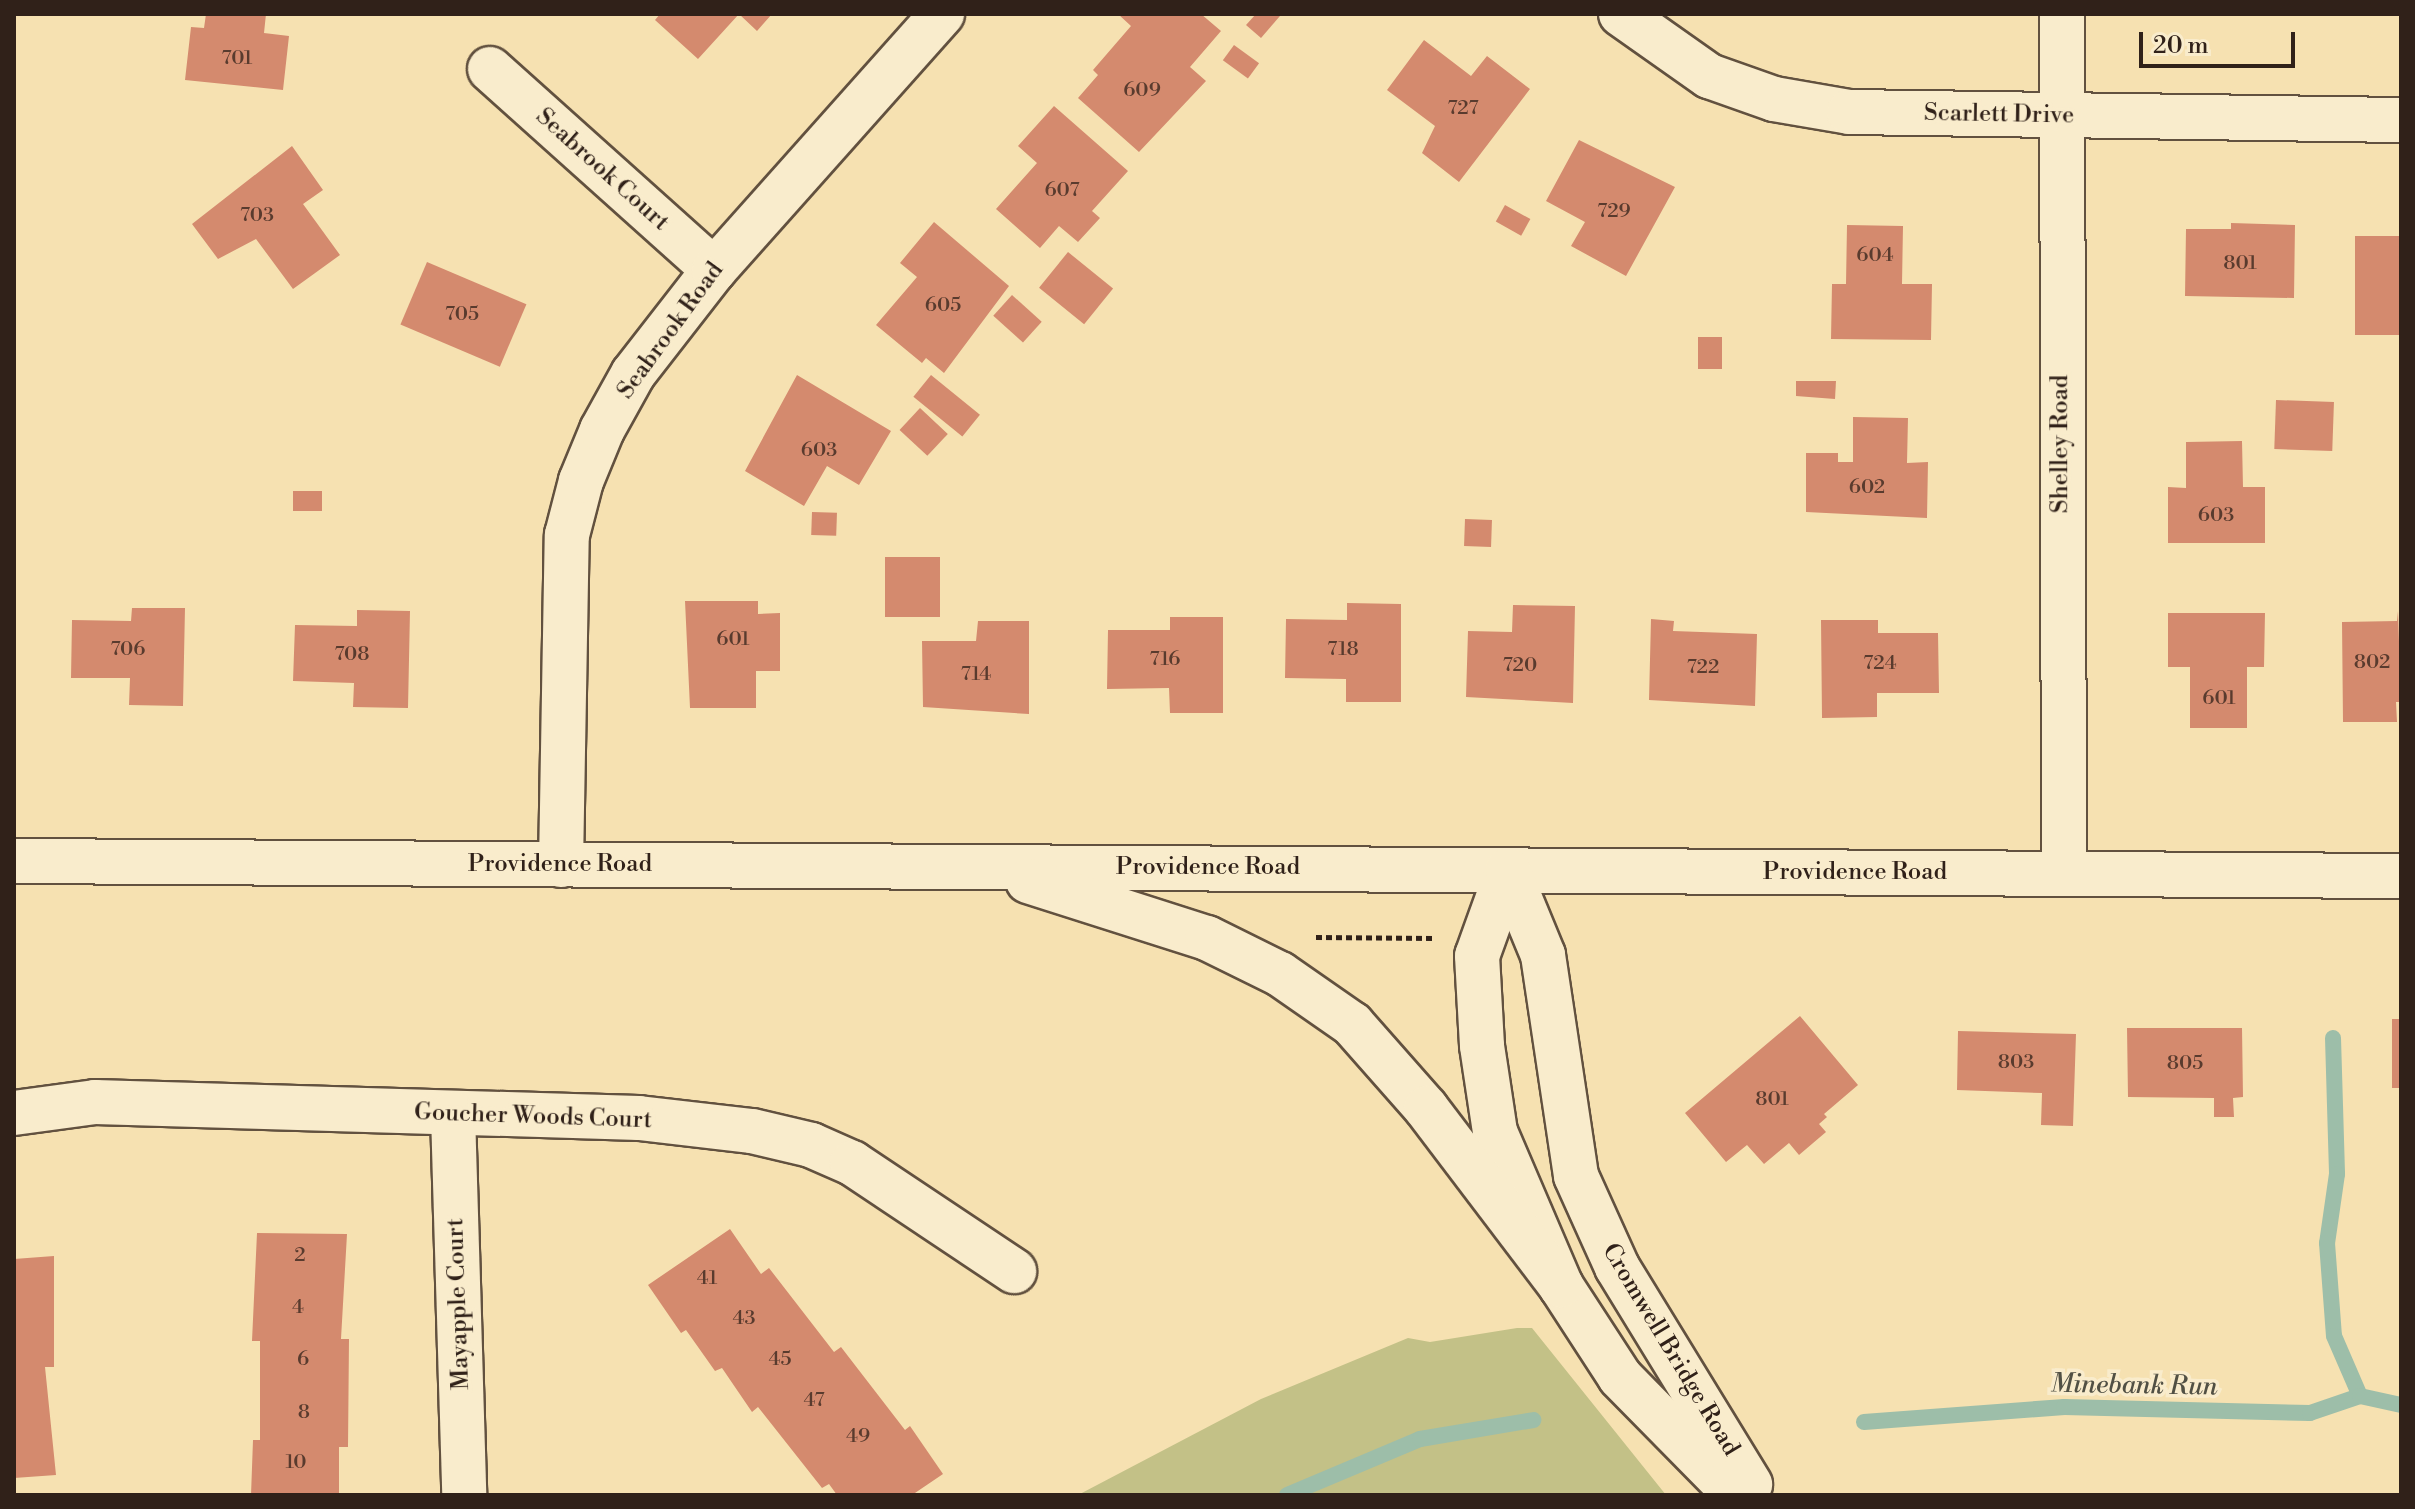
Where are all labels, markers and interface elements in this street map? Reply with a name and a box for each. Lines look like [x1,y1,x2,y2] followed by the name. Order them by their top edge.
[2143,16,2299,66] scale bar
[2153,31,2209,61] text: 20 m
[222,46,252,70] house number: 701
[1123,78,1161,102] house number: 609
[1447,96,1479,120] house number: 727
[1924,99,2074,131] street label: Scarlett Drive
[529,103,675,237] street label: Seabrook Court
[1044,178,1080,202] house number: 607
[1597,199,1631,223] house number: 729
[240,203,274,227] house number: 703
[1856,243,1894,267] house number: 604
[2223,251,2257,275] house number: 801
[612,257,730,405] street label: Seabrook Road
[925,293,961,317] house number: 605
[445,302,479,326] house number: 705
[2047,375,2075,513] street label: Shelley Road
[801,438,837,462] house number: 603
[1849,475,1885,499] house number: 602
[2198,503,2234,527] house number: 603
[716,627,750,651] house number: 601
[111,637,145,661] house number: 706
[1327,637,1359,661] house number: 718
[334,642,370,666] house number: 708
[1150,647,1180,671] house number: 716
[2354,650,2390,674] house number: 802
[1863,651,1897,675] house number: 724
[1503,653,1537,677] house number: 720
[1687,655,1719,679] house number: 722
[961,662,991,686] house number: 714
[2202,686,2236,710] house number: 601
[468,851,652,879] street label: Providence Road
[1116,854,1300,882] street label: Providence Road
[1763,859,1947,887] street label: Providence Road
[1998,1050,2034,1074] house number: 803
[2167,1051,2203,1075] house number: 805
[1755,1087,1789,1111] house number: 801
[414,1098,652,1136] street label: Goucher Woods Court
[442,1218,476,1390] street label: Mayapple Court
[1595,1239,1745,1461] street label: Cromwell Bridge Road
[294,1243,306,1267] house number: 2
[697,1266,717,1290] house number: 41
[292,1295,304,1319] house number: 4
[733,1306,755,1330] house number: 43
[297,1347,309,1371] house number: 6
[769,1347,791,1371] house number: 45
[2050,1369,2218,1403] water label: Minebank Run
[803,1388,825,1412] house number: 47
[298,1400,310,1424] house number: 8
[846,1424,870,1448] house number: 49
[285,1450,307,1474] house number: 10

